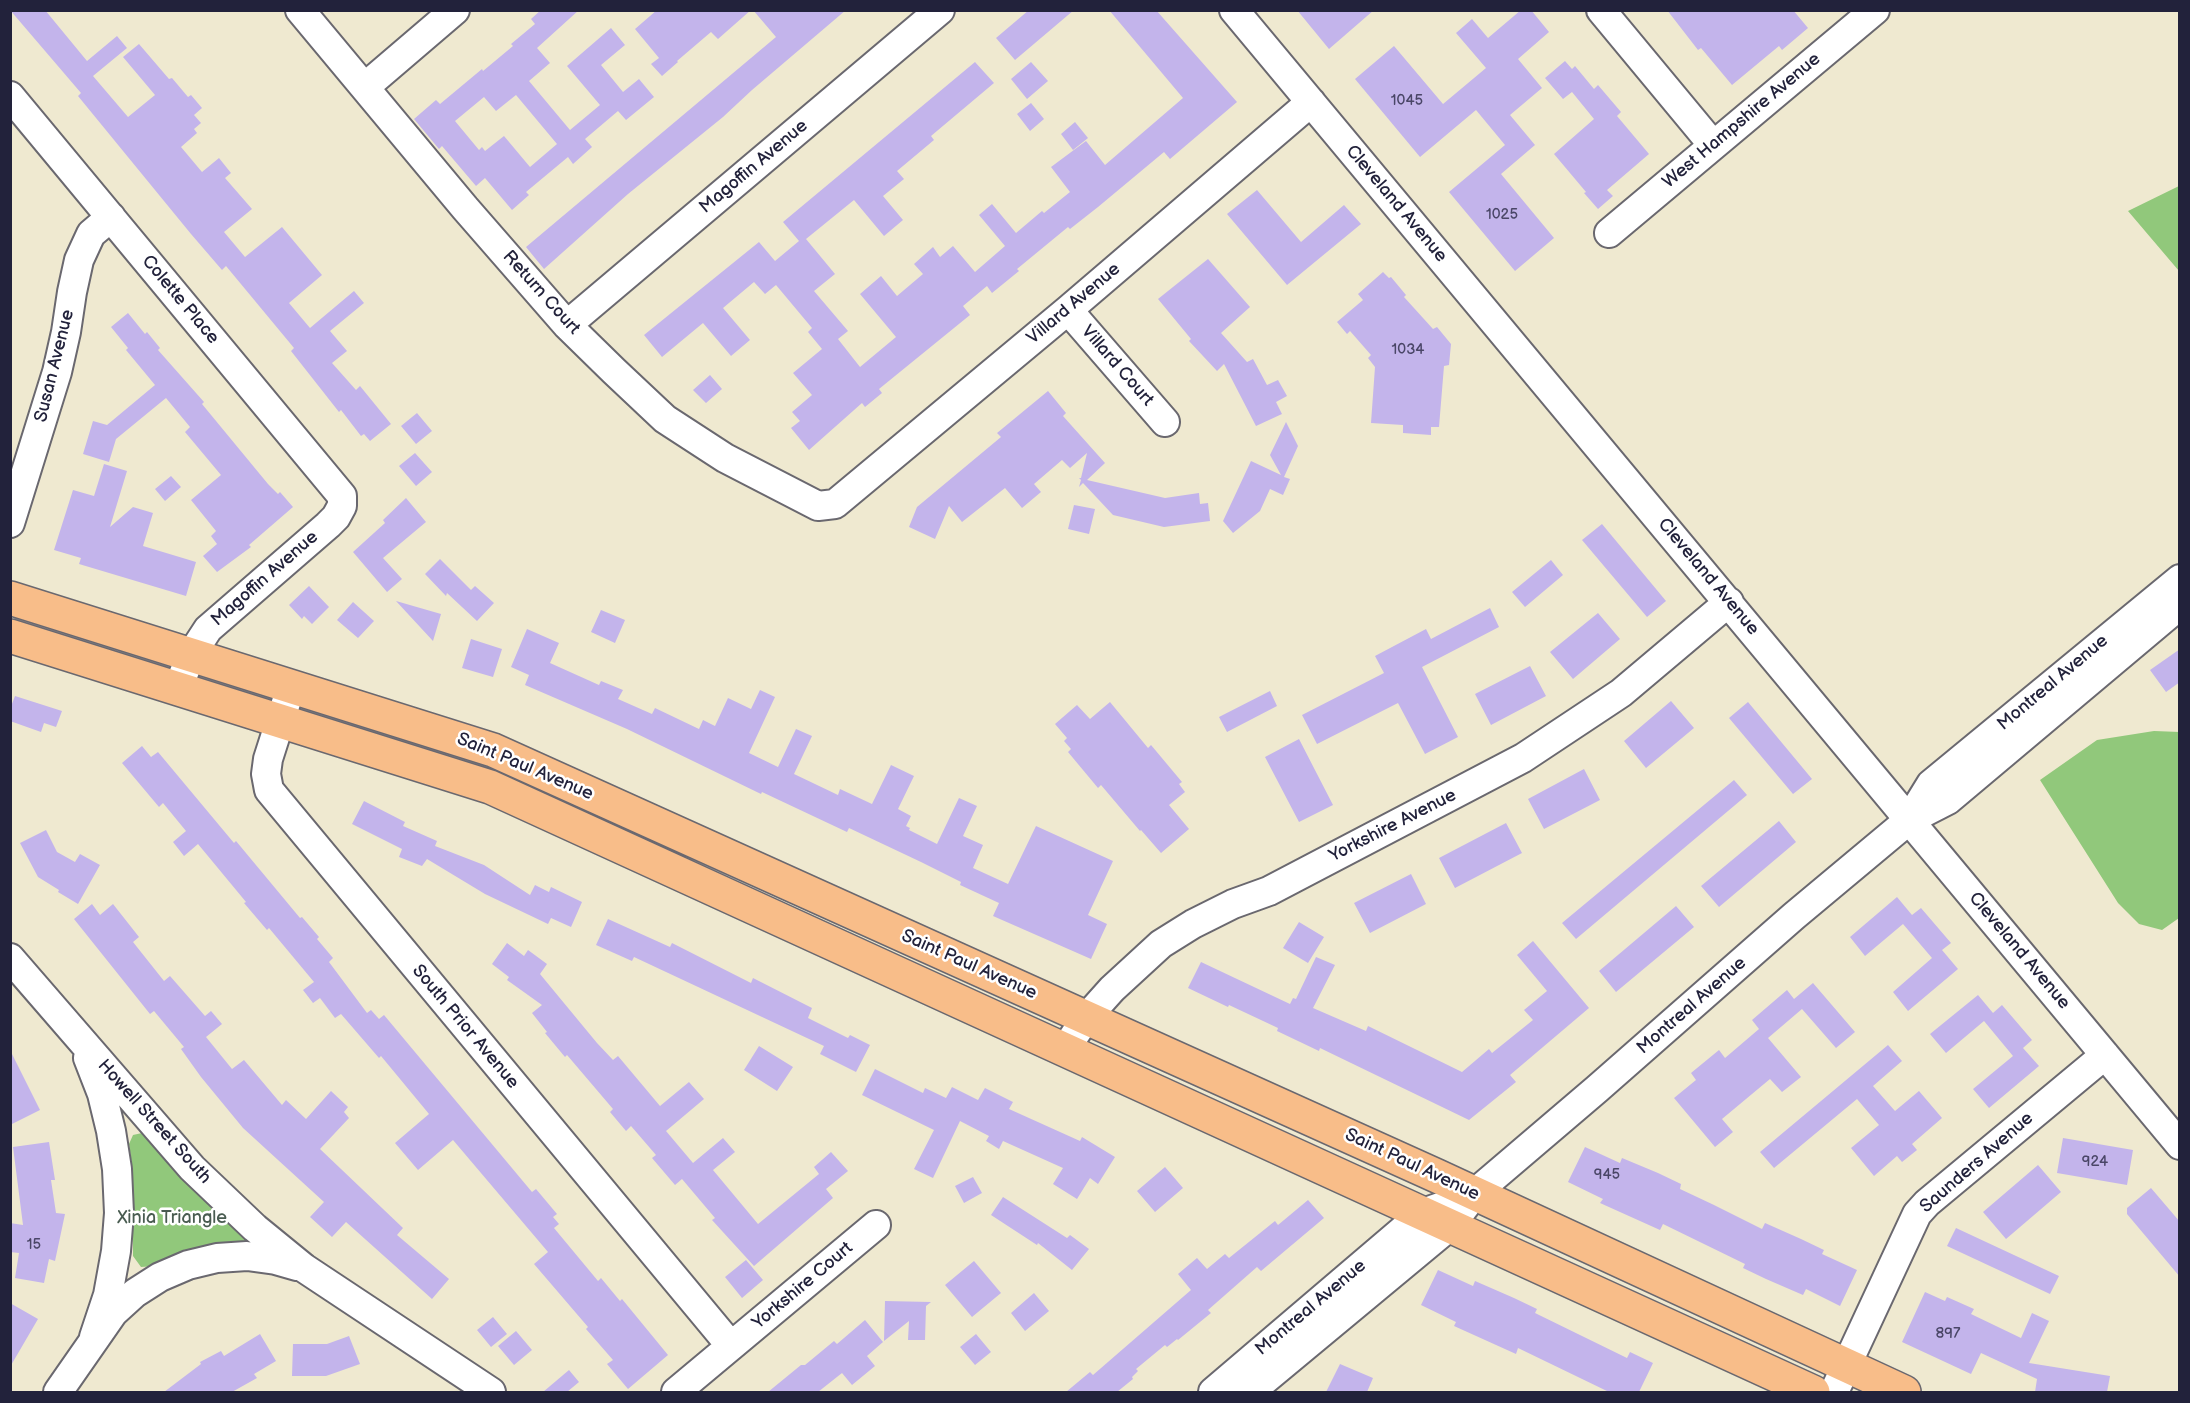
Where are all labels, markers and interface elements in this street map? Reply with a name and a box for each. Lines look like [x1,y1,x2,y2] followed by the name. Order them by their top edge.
[1659,49,1825,193] street label: West Hampshire Avenue
[1391,92,1423,110] house number: 1045
[696,115,812,219] street label: Magoffin Avenue
[1341,141,1451,267] street label: Cleveland Avenue
[1486,206,1518,224] house number: 1025
[498,247,584,339] street label: Return Court
[137,251,223,349] street label: Colette Place
[1023,259,1125,349] street label: Villard Avenue
[31,307,79,425] street label: Susan Avenue
[1076,321,1158,411] street label: Villard Court
[1392,341,1424,359] house number: 1034
[1653,514,1763,640] street label: Cleveland Avenue
[207,527,323,631] street label: Magoffin Avenue
[1993,630,2113,736] street label: Montreal Avenue
[454,729,596,805] street label: Saint Paul Avenue
[1326,785,1460,867] street label: Yorkshire Avenue
[1964,888,2074,1014] street label: Cleveland Avenue
[898,925,1040,1005] street label: Saint Paul Avenue
[1633,953,1751,1059] street label: Montreal Avenue
[407,961,523,1093] street label: South Prior Avenue
[93,1056,215,1188] street label: Howell Street South
[1916,1108,2038,1218] street label: Saunders Avenue
[1341,1124,1483,1206] street label: Saint Paul Avenue
[2082,1153,2108,1171] house number: 924
[1594,1166,1620,1184] house number: 945
[117,1207,227,1229] park label: Xinia Triangle
[27,1236,41,1254] house number: 15
[748,1238,858,1334] street label: Yorkshire Court
[1251,1255,1371,1361] street label: Montreal Avenue
[1936,1325,1960,1343] house number: 897

